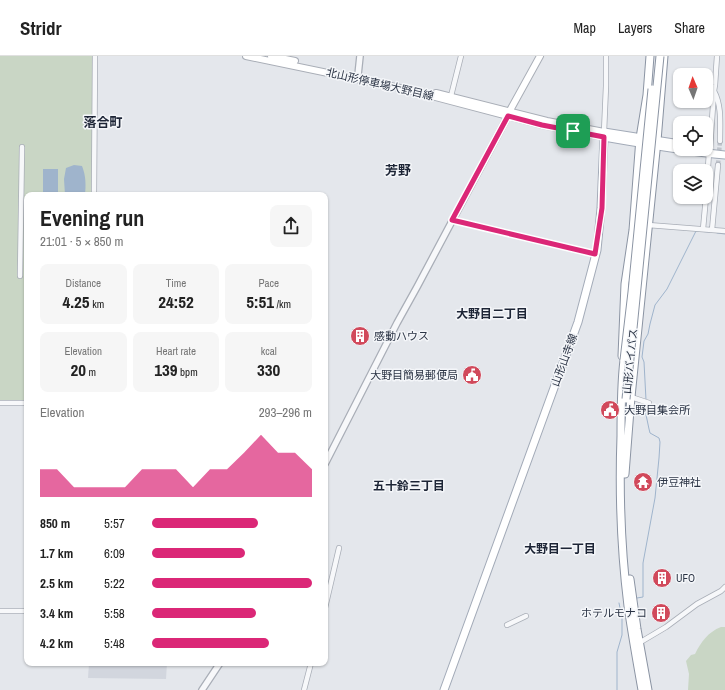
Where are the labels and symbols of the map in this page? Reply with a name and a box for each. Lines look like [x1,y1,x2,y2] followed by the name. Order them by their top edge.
[325,65,435,103] street label: 北山形停車場大野目線
[673,68,713,108] north arrow
[83,114,123,131] district label: 落合町
[556,114,590,148] pin
[385,162,411,179] district label: 芳野
[456,306,528,322] district label: 大野目二丁目
[349,325,371,347] building icon: 感動ハウス
[620,328,640,394] street label: 山形バイパス
[374,329,429,343] place label: 感動ハウス
[548,332,580,388] street label: 山形山寺線
[461,364,483,386] public building icon: 大野目簡易郵便局
[370,368,458,382] place label: 大野目簡易郵便局
[599,399,621,421] public building icon: 大野目集会所
[624,403,691,417] place label: 大野目集会所
[632,471,654,493] temple icon: 伊豆神社
[657,475,701,489] place label: 伊豆神社
[373,478,445,494] district label: 五十鈴三丁目
[524,541,596,557] district label: 大野目一丁目
[651,567,673,589] building icon: UFO
[676,571,695,585] place label: UFO
[650,602,672,624] building icon: ホテルモナコ
[581,606,647,620] place label: ホテルモナコ

